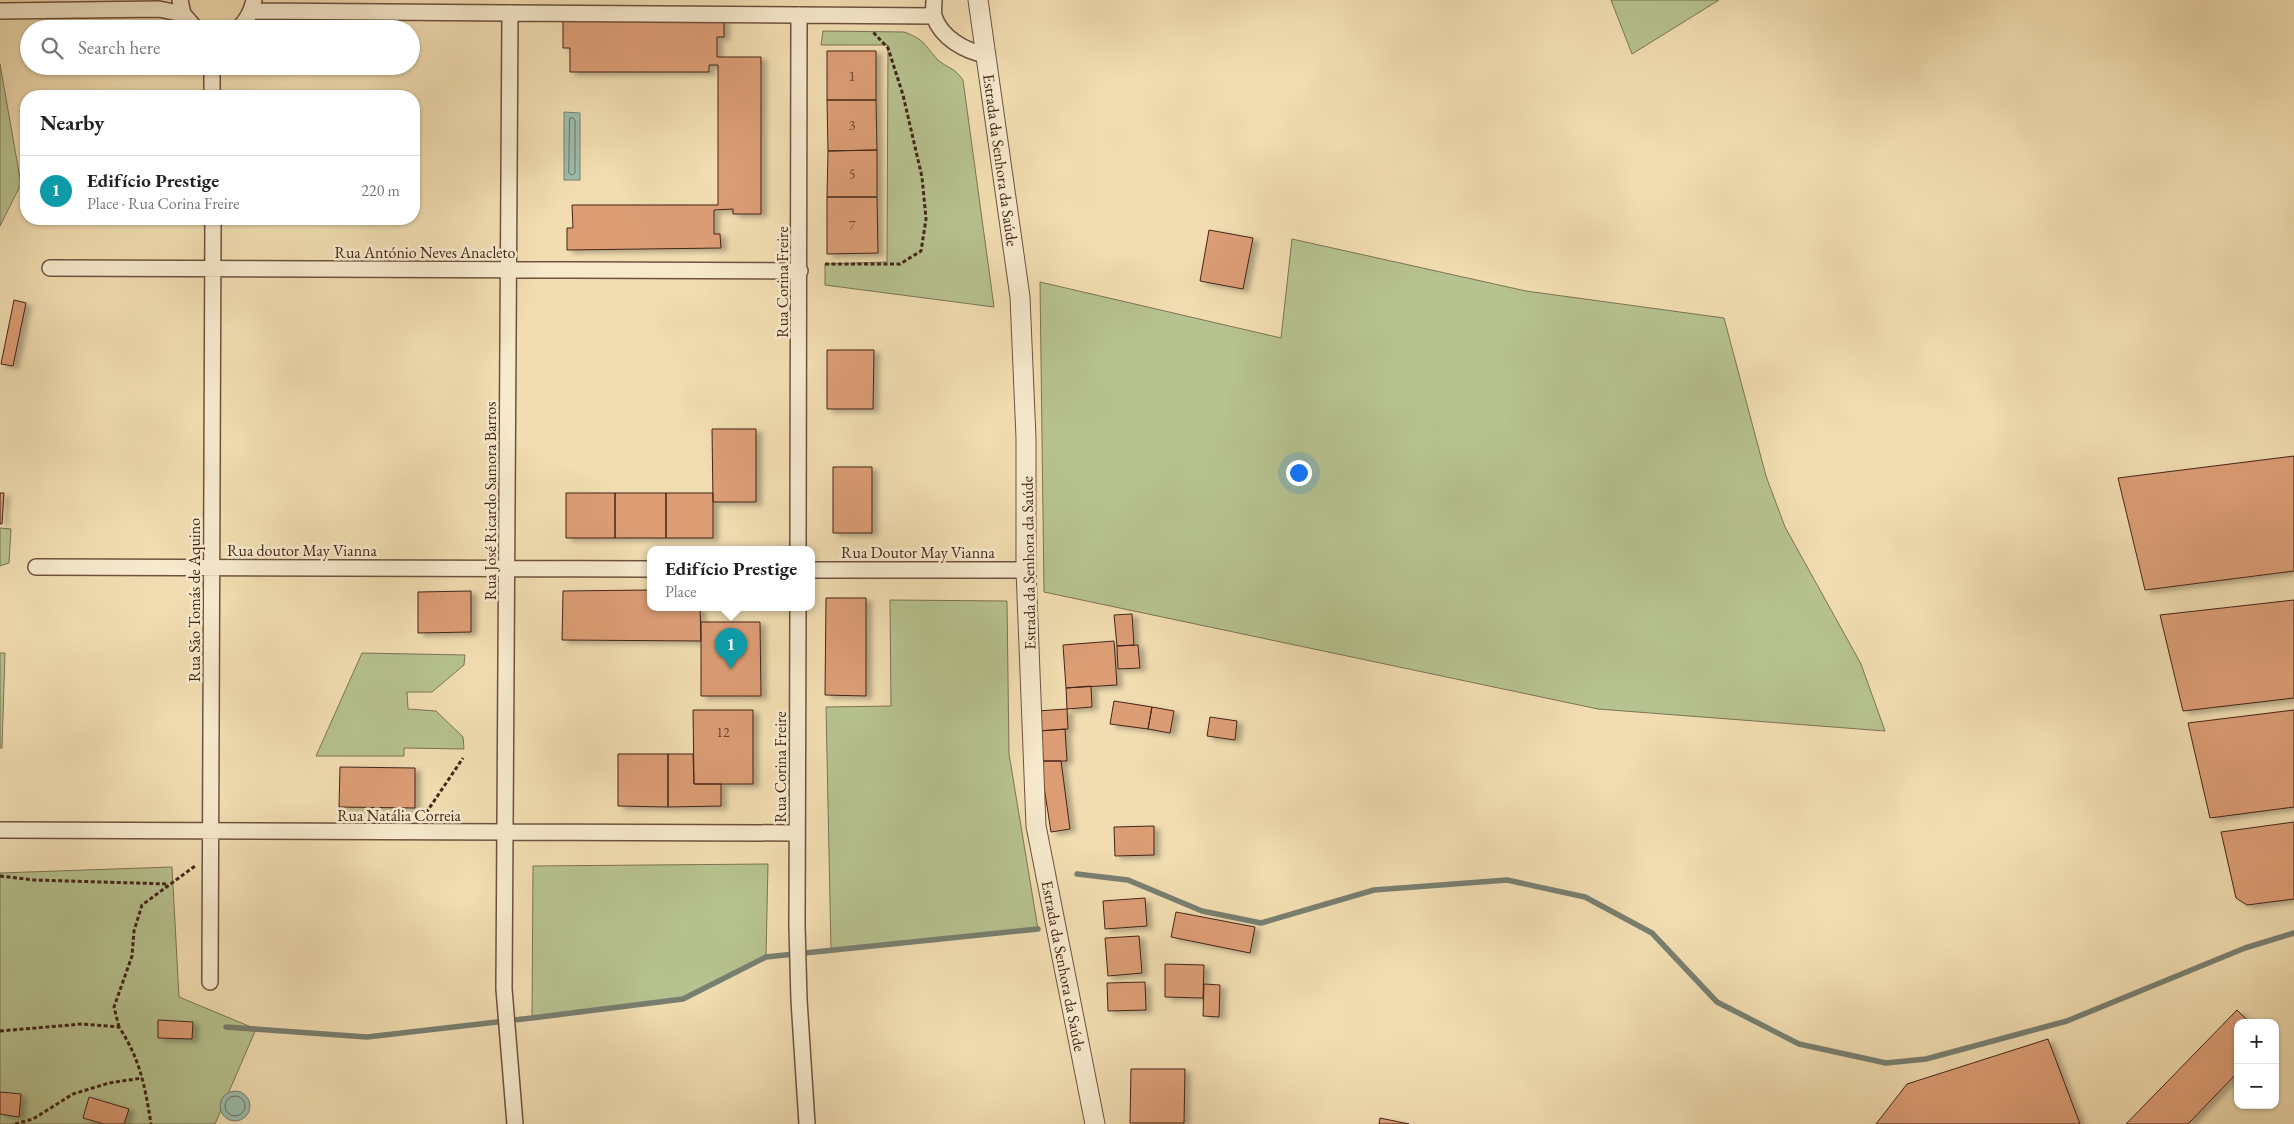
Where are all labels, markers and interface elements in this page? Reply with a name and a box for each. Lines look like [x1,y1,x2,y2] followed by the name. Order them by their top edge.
[20,20,420,75] search box
[38,34,66,62] icon: search
[78,35,160,60] text: Search here
[849,67,855,85] house number: 1
[978,73,1023,248] street label: Estrada da Senhora da Saúde
[40,109,104,136] text: Nearby
[849,116,856,134] house number: 3
[849,165,855,183] house number: 5
[87,168,219,193] text: Edifício Prestige
[52,180,60,201] text: 1
[361,180,400,201] text: 220 m
[87,193,239,214] text: Place · Rua Corina Freire
[849,216,856,234] house number: 7
[772,226,793,338] street label: Rua Corina Freire
[335,242,516,263] street label: Rua António Neves Anacleto
[480,402,501,600] street label: Rua José Ricardo Samora Barros
[1286,460,1312,486] your location
[1016,476,1041,650] street label: Estrada da Senhora da Saúde
[184,518,205,682] street label: Rua São Tomás de Aquino
[227,540,378,561] street label: Rua doutor May Vianna
[841,542,996,563] street label: Rua Doutor May Vianna
[647,546,815,611] popup
[665,556,797,581] text: Edifício Prestige
[665,581,696,602] text: Place
[715,628,747,669] pin: 1
[770,711,791,823] street label: Rua Corina Freire
[716,723,730,741] house number: 12
[337,805,461,826] street label: Rua Natália Correia
[1037,879,1090,1053] street label: Estrada da Senhora da Saúde
[2234,1019,2279,1109] map controls
[2234,1019,2279,1064] button: +
[2234,1064,2279,1109] button: −

